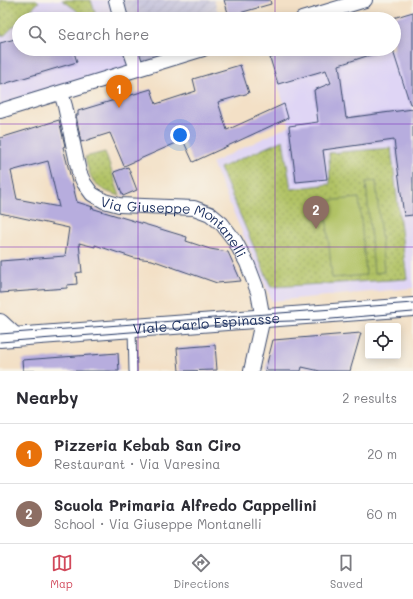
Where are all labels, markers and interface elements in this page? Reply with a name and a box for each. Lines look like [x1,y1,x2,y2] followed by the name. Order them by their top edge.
[12,12,401,56] search box
[26,23,48,45] icon: search
[58,24,149,44] text: Search here
[106,75,132,108] pin: 1
[170,125,190,145] your location
[99,191,251,260] street label: Via Giuseppe Montanelli
[303,196,329,229] pin: 2
[132,308,281,337] street label: Viale Carlo Espinasse
[365,323,401,359] map controls
[365,323,401,359] button: locate
[16,386,78,408] text: Nearby
[342,389,397,406] text: 2 results
[54,435,241,455] text: Pizzeria Kebab San Ciro
[26,445,32,462] text: 1
[367,445,397,462] text: 20 m
[54,455,220,472] text: Restaurant · Via Varesina
[54,495,317,515] text: Scuola Primaria Alfredo Cappellini
[25,505,33,522] text: 2
[367,505,397,522] text: 60 m
[54,515,262,532] text: School · Via Giuseppe Montanelli
[50,552,73,591] tab: Map
[173,552,229,591] tab: Directions
[330,552,363,591] tab: Saved

